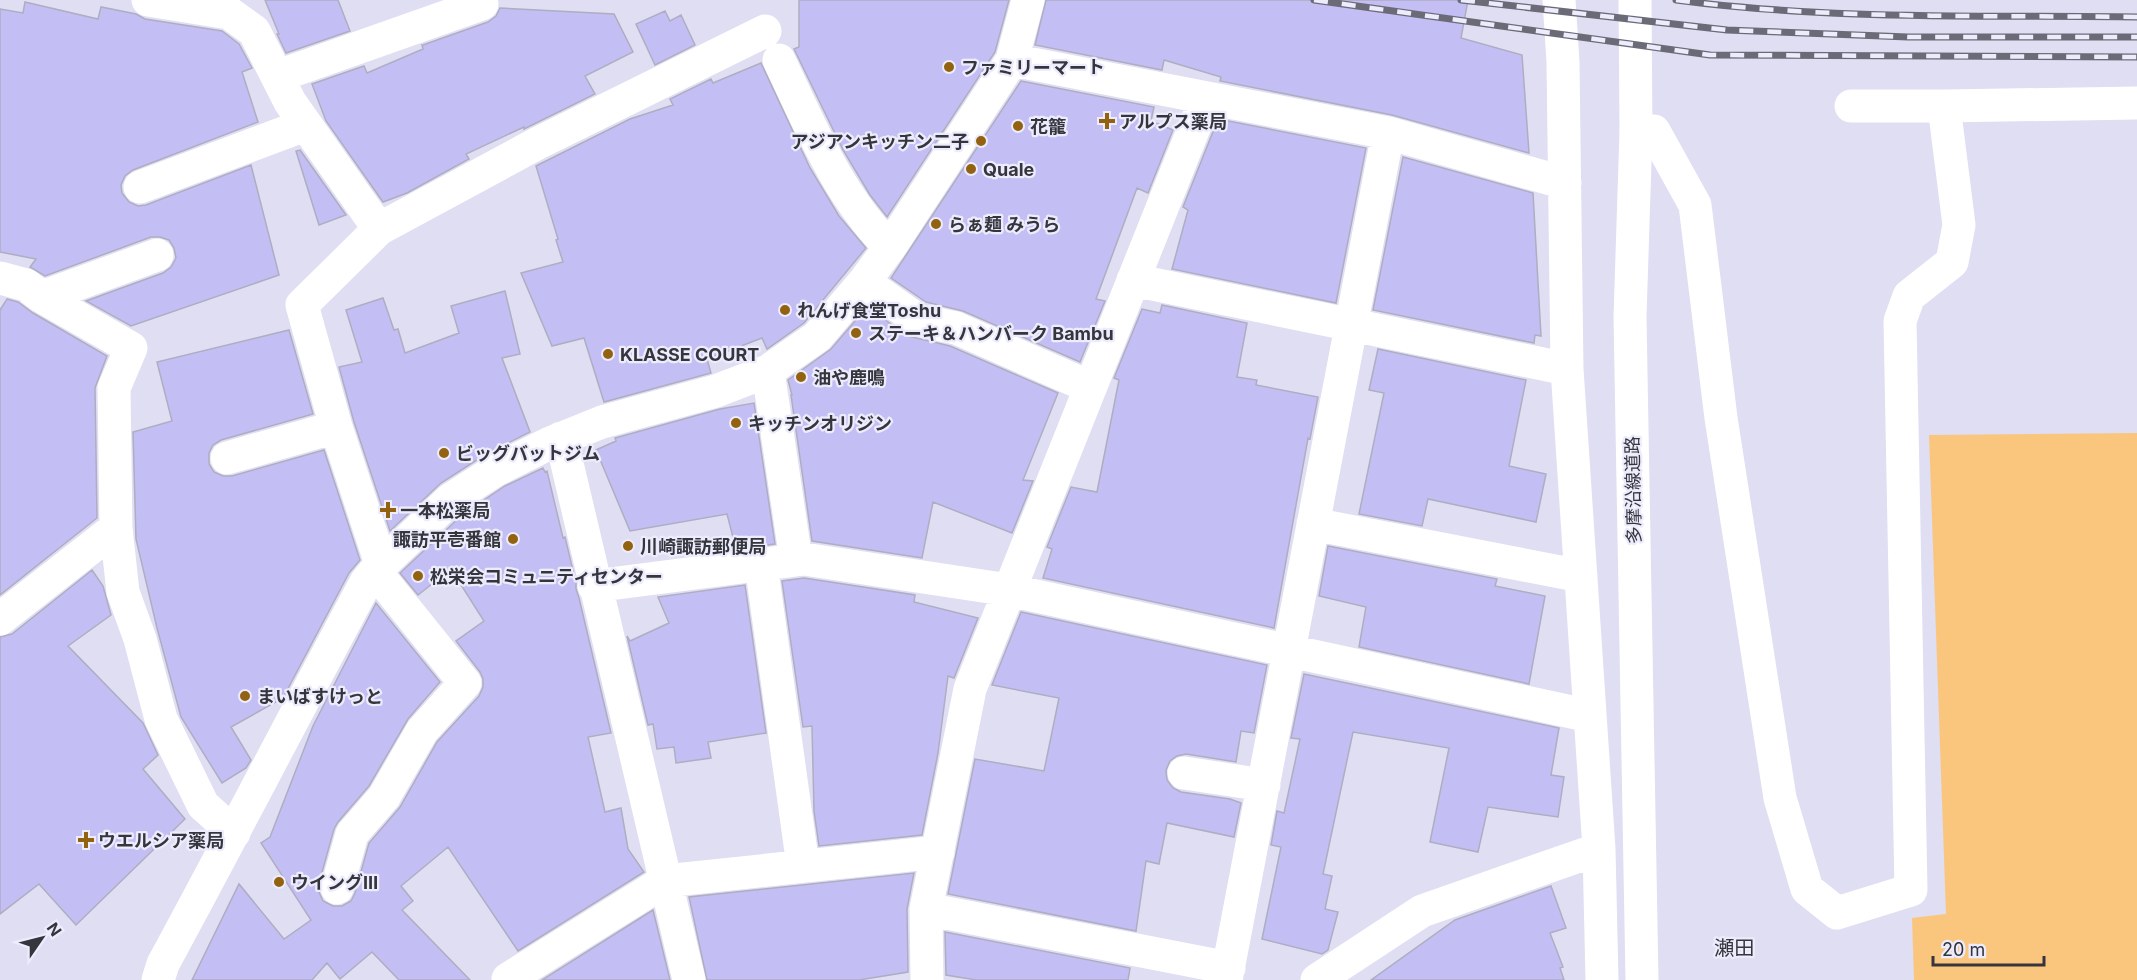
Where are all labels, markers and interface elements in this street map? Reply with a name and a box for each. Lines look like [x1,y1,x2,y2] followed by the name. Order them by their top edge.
[961,57,1105,78] place label: ファミリーマート
[942,60,956,74] marker: ファミリーマート
[1119,111,1227,132] place label: アルプス薬局
[1100,114,1114,128] marker: アルプス薬局
[1030,116,1066,137] place label: 花籠
[1011,119,1025,133] marker: 花籠
[790,131,969,152] place label: アジアンキッチン二子
[974,134,988,148] marker: アジアンキッチン二子
[983,159,1035,180] place label: Quale
[964,162,978,176] marker: Quale
[948,214,1060,235] place label: らぁ麺 みうら
[929,217,943,231] marker: らぁ麺 みうら
[797,300,941,321] place label: れんげ食堂Toshu
[778,303,792,317] marker: れんげ食堂Toshu
[868,323,1114,344] place label: ステーキ＆ハンバーク Bambu
[849,326,863,340] marker: ステーキ＆ハンバーク Bambu
[620,344,759,365] place label: KLASSE COURT
[601,347,615,361] marker: KLASSE COURT
[813,367,885,388] place label: 油や鹿鳴
[794,370,808,384] marker: 油や鹿鳴
[748,413,892,434] place label: キッチンオリジン
[729,416,743,430] marker: キッチンオリジン
[1622,436,1644,544] street label: 多摩沿線道路
[456,443,600,464] place label: ビッグバットジム
[437,446,451,460] marker: ビッグバットジム
[400,500,490,521] place label: 一本松薬局
[381,503,395,517] marker: 一本松薬局
[393,529,501,550] place label: 諏訪平壱番館
[506,532,520,546] marker: 諏訪平壱番館
[640,536,766,557] place label: 川崎諏訪郵便局
[621,539,635,553] marker: 川崎諏訪郵便局
[430,566,663,587] place label: 松栄会コミュニティセンター
[411,569,425,583] marker: 松栄会コミュニティセンター
[257,686,383,707] place label: まいばすけっと
[238,689,252,703] marker: まいばすけっと
[98,830,224,851] place label: ウエルシア薬局
[79,833,93,847] marker: ウエルシア薬局
[291,872,378,893] place label: ウイングⅢ
[272,875,286,889] marker: ウイングⅢ
[12,908,72,968] north arrow
[43,919,66,940] text: N
[1933,929,2044,967] scale bar
[1714,936,1754,960] district label: 瀬田
[1942,939,1985,960] text: 20 m

